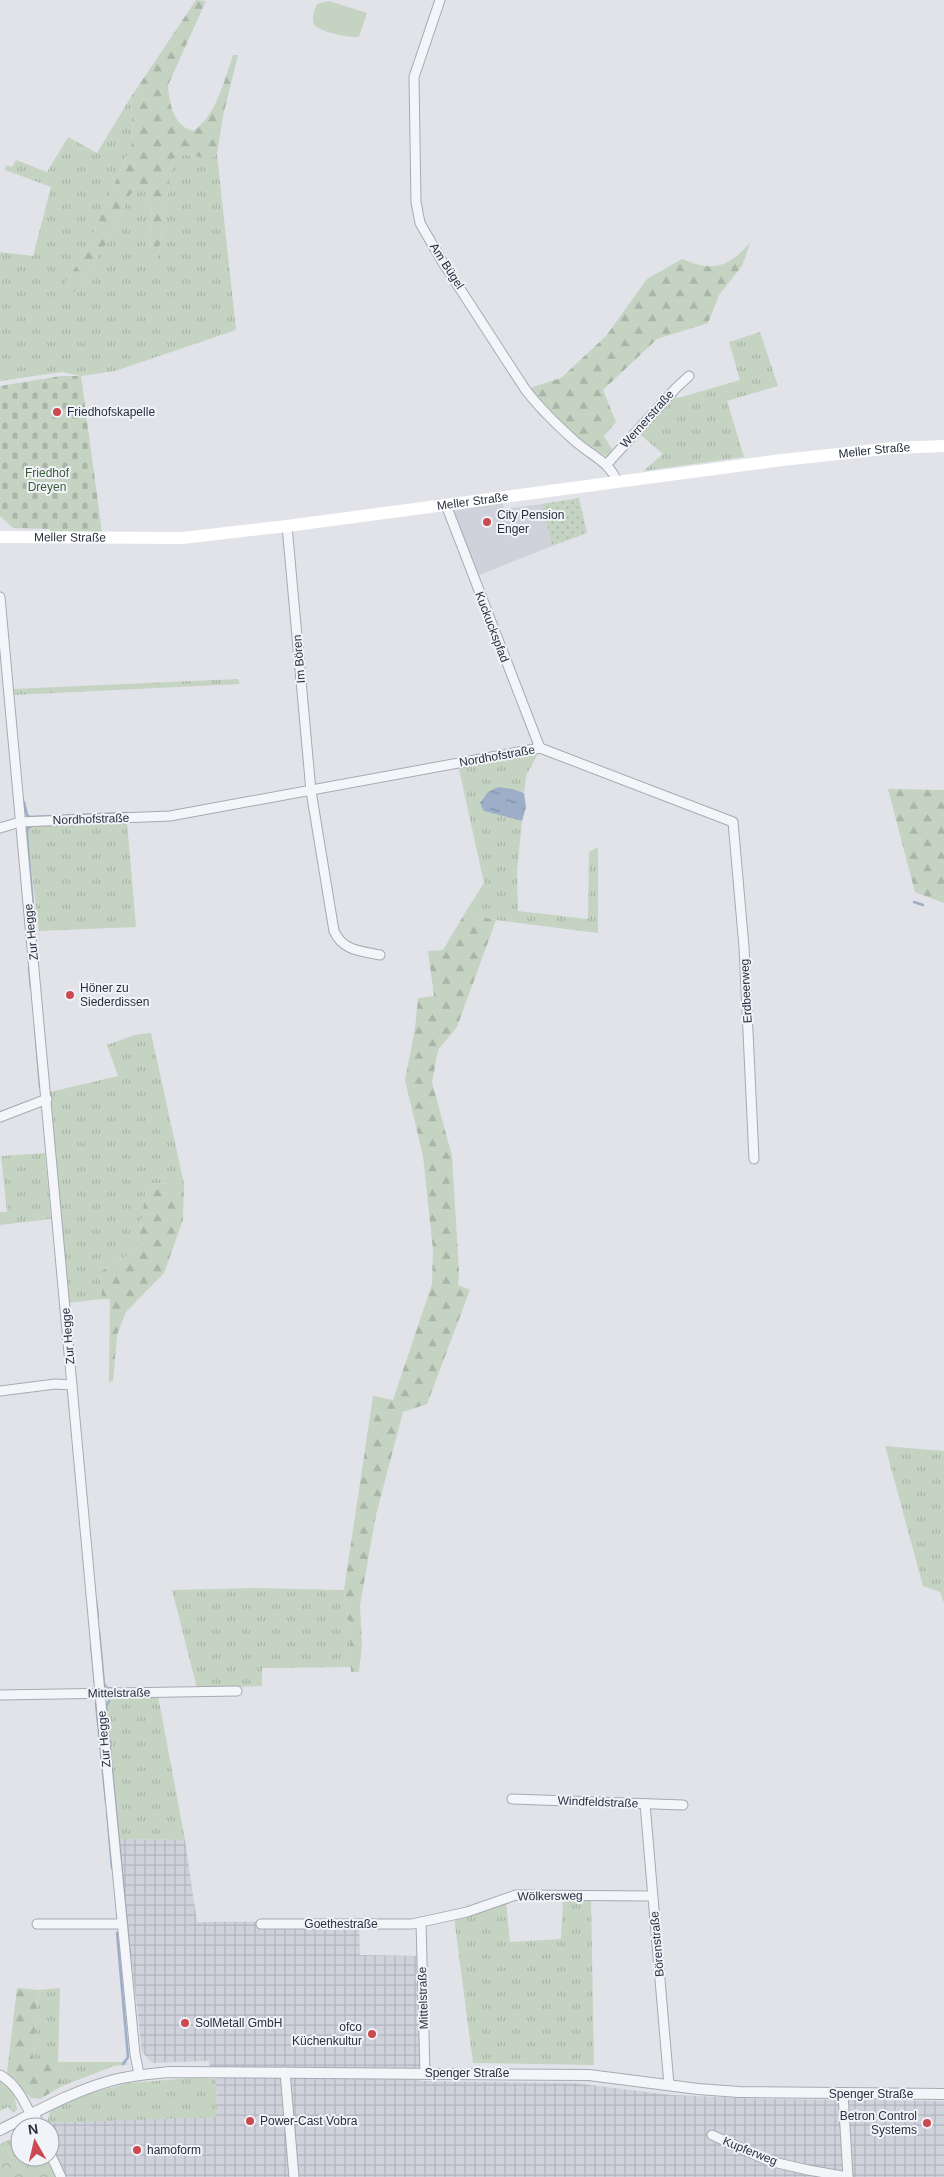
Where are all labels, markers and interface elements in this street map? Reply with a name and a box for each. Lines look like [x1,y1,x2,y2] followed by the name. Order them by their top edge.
[427,240,467,292] street label: Am Bügel
[617,387,677,451] street label: Wernerstraße
[67,405,155,419] place label: Friedhofskapelle
[51,406,63,418] marker: Friedhofskapelle
[838,440,911,461] street label: Meller Straße
[25,466,70,494] park label: Friedhof Dreyen
[436,489,510,513] street label: Meller Straße
[497,508,564,536] place label: City Pension Enger
[481,516,493,528] marker: City Pension Enger
[34,530,106,545] street label: Meller Straße
[472,590,512,664] street label: Kuckuckspfad
[290,634,308,684] street label: Im Bören
[458,742,536,770] street label: Nordhofstraße
[52,811,130,827] street label: Nordhofstraße
[21,903,41,961] street label: Zur Hegge
[737,958,755,1024] street label: Erdbeerweg
[80,981,149,1009] place label: Höner zu Siederdissen
[64,989,76,1001] marker: Höner zu Siederdissen
[59,1307,77,1365] street label: Zur Hegge
[88,1685,151,1701] street label: Mittelstraße
[95,1710,113,1768] street label: Zur Hegge
[557,1794,639,1810] street label: Windfeldstraße
[517,1888,583,1904] street label: Wölkersweg
[647,1910,667,1978] street label: Börenstraße
[304,1917,378,1931] street label: Goethestraße
[415,1966,431,2030] street label: Mittelstraße
[195,2016,282,2030] place label: SolMetall GmbH
[179,2017,191,2029] marker: SolMetall GmbH
[292,2020,362,2048] place label: ofco Küchenkultur
[366,2028,378,2040] marker: ofco Küchenkultur
[425,2066,510,2080] street label: Spenger Straße
[829,2087,914,2101] street label: Spenger Straße
[840,2109,917,2137] place label: Betron Control Systems
[260,2114,358,2128] place label: Power-Cast Vobra
[244,2115,256,2127] marker: Power-Cast Vobra
[10,2117,60,2167] north arrow
[921,2117,933,2129] marker: Betron Control Systems
[27,2120,39,2138] text: N
[721,2134,779,2168] street label: Kupferweg
[147,2143,201,2157] place label: hamoform
[131,2144,143,2156] marker: hamoform

